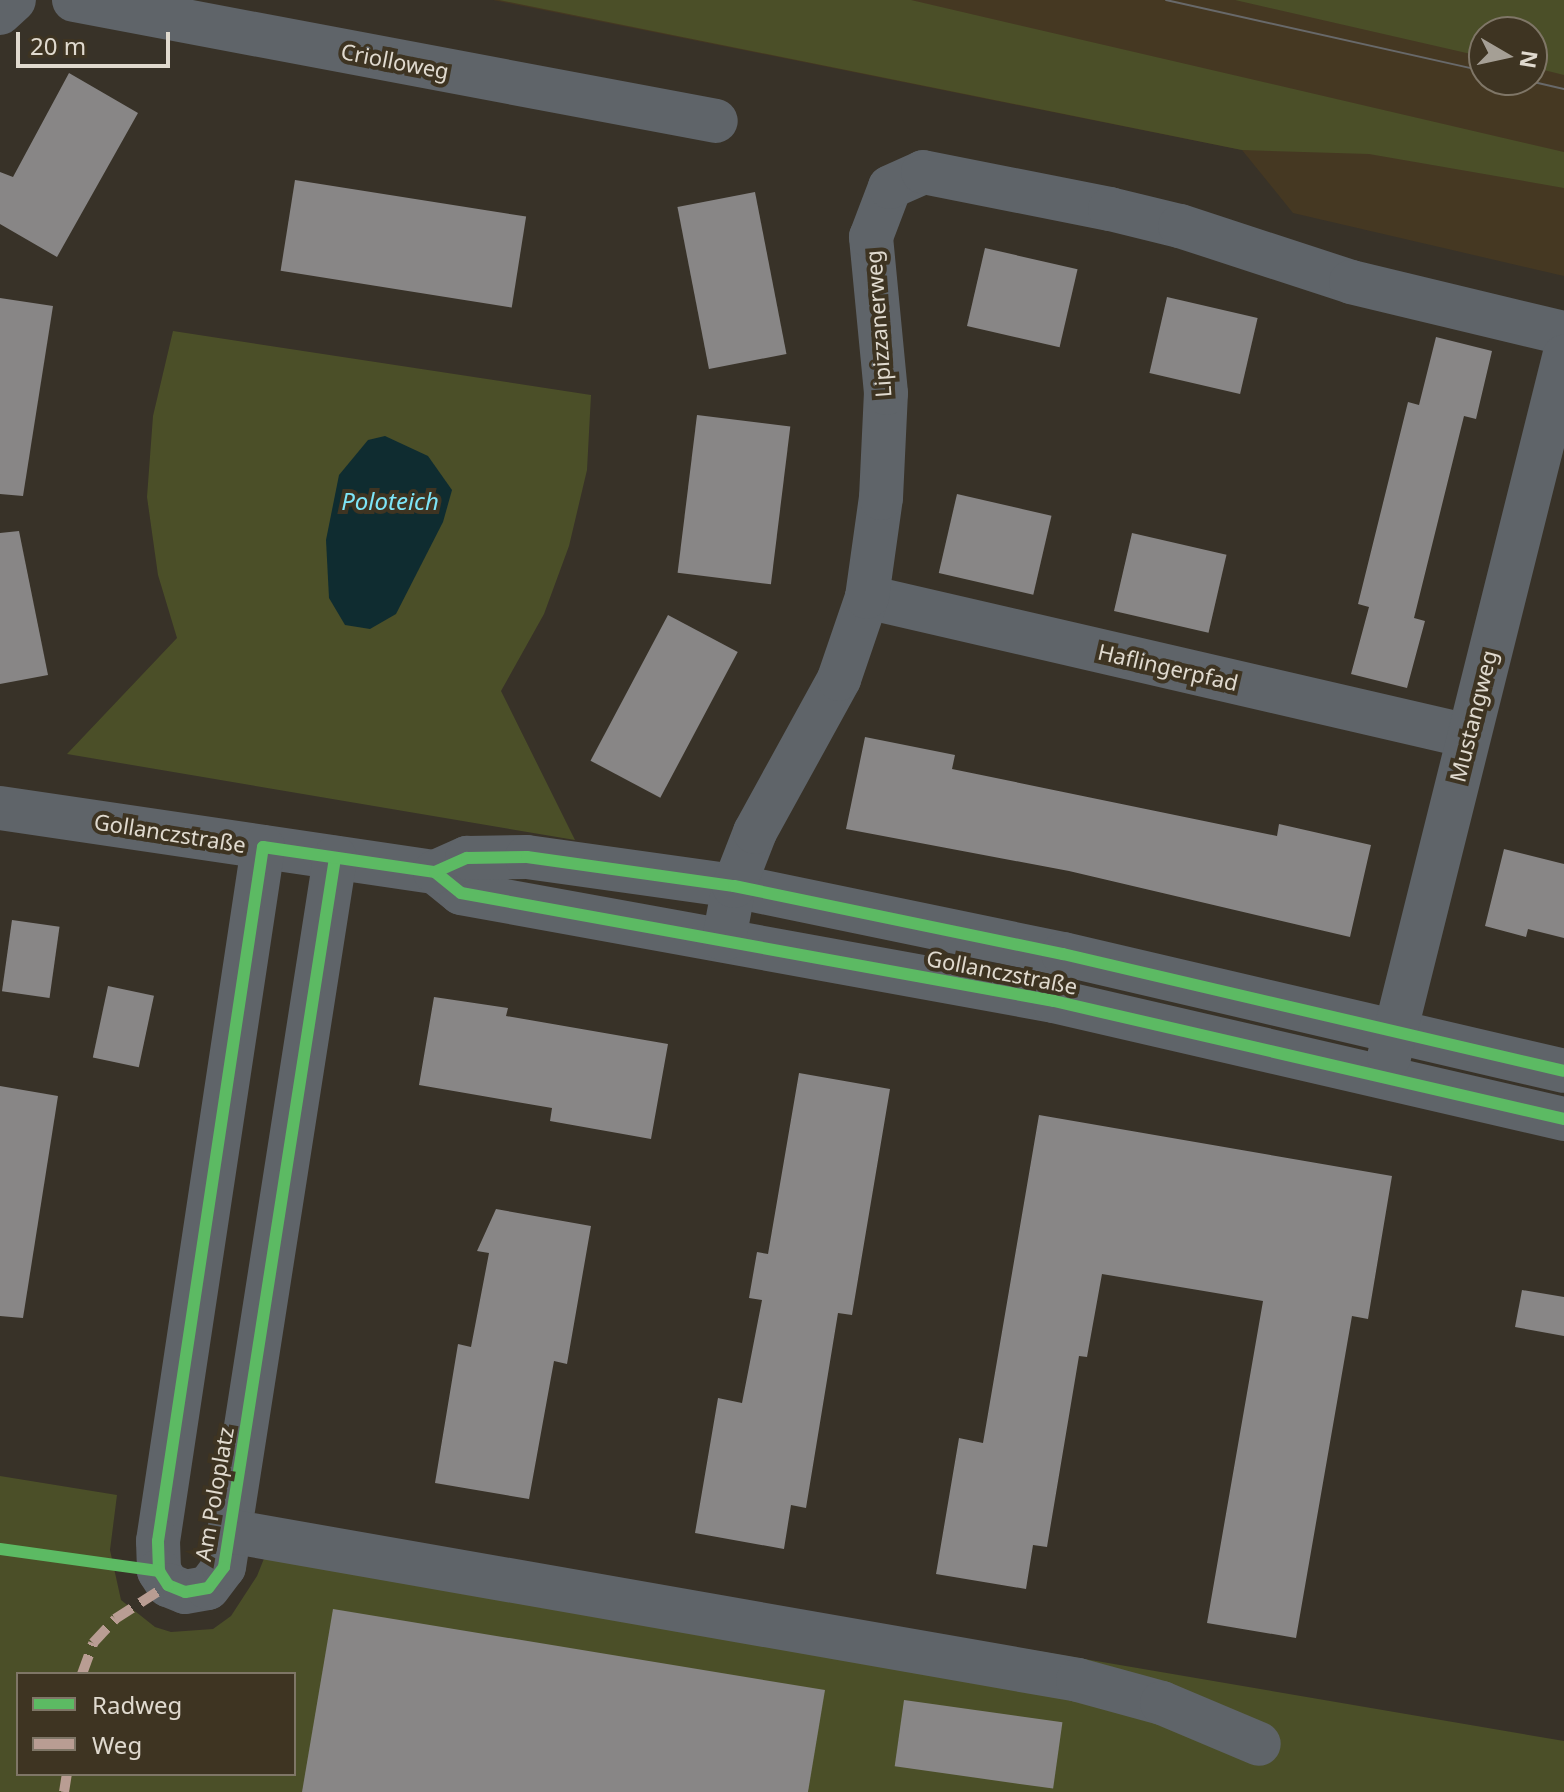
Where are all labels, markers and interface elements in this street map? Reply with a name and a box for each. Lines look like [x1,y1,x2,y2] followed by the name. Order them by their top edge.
[20,16,174,66] scale bar
[1468,16,1548,96] north arrow
[30,29,86,62] text: 20 m
[339,38,451,84] street label: Criolloweg
[1514,48,1546,71] text: N
[860,249,896,399] street label: Lipizzanerweg
[341,487,439,515] water label: Poloteich
[1095,638,1241,696] street label: Haflingerpfad
[1444,647,1502,785] street label: Mustangweg
[92,808,248,858] street label: Gollanczstraße
[924,944,1080,1000] street label: Gollanczstraße
[189,1425,239,1563] street label: Am Poloplatz
[16,1672,296,1776] legend
[92,1688,182,1721] text: Radweg
[92,1728,142,1761] text: Weg

